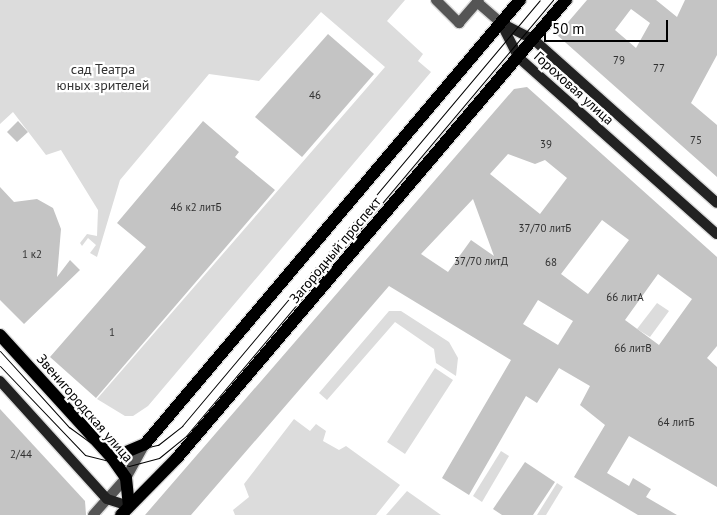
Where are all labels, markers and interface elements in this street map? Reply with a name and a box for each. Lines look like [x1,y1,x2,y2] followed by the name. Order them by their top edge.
[547,10,671,42] scale bar
[552,19,585,38] text: 50 m
[531,48,617,128] street label: Гороховая улица
[613,53,625,67] house number: 79
[56,61,150,94] park label: сад Театра юных зрителей
[653,61,665,75] house number: 77
[309,88,321,102] house number: 46
[690,133,702,147] house number: 75
[540,137,552,151] house number: 39
[286,193,384,307] street label: Загородный проспект
[170,200,222,214] house number: 46 к2 литБ
[519,221,571,235] house number: 37/70 литБ
[22,247,42,261] house number: 1 к2
[454,254,508,268] house number: 37/70 литД
[545,255,557,269] house number: 68
[606,290,644,304] house number: 66 литА
[109,325,115,339] house number: 1
[614,341,652,355] house number: 66 литВ
[33,350,137,466] street label: Звенигородская улица
[658,415,694,429] house number: 64 литБ
[10,447,32,461] house number: 2/44

